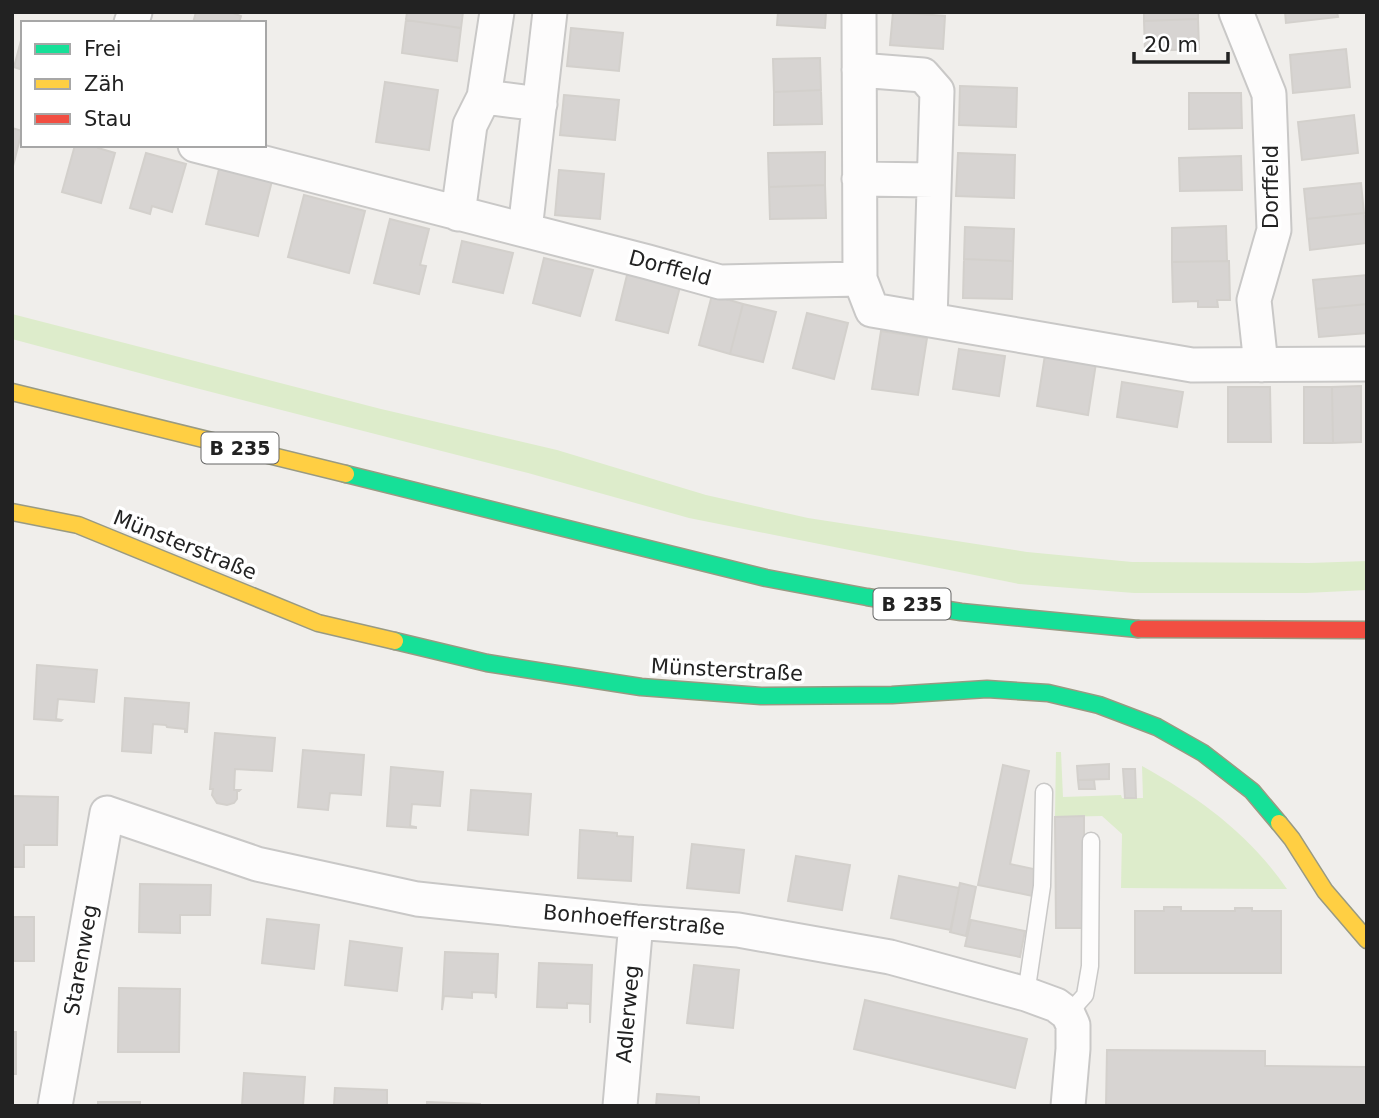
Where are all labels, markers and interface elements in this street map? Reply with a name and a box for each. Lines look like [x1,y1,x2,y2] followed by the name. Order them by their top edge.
[21,21,266,147] legend
[1134,21,1228,65] scale bar
[1144,33,1198,57] text: 20 m
[84,37,121,61] text: Frei
[84,72,125,96] text: Zäh
[84,107,132,131] text: Stau
[1259,145,1283,229] street label: Dorffeld
[626,246,714,290] street label: Dorffeld
[202,432,278,463] road number: B 235
[110,505,260,585] street label: Münsterstraße
[874,589,950,620] road number: B 235
[650,654,804,686] street label: Münsterstraße
[542,900,726,940] street label: Bonhoefferstraße
[59,903,103,1017] street label: Starenweg
[612,964,644,1064] street label: Adlerweg

